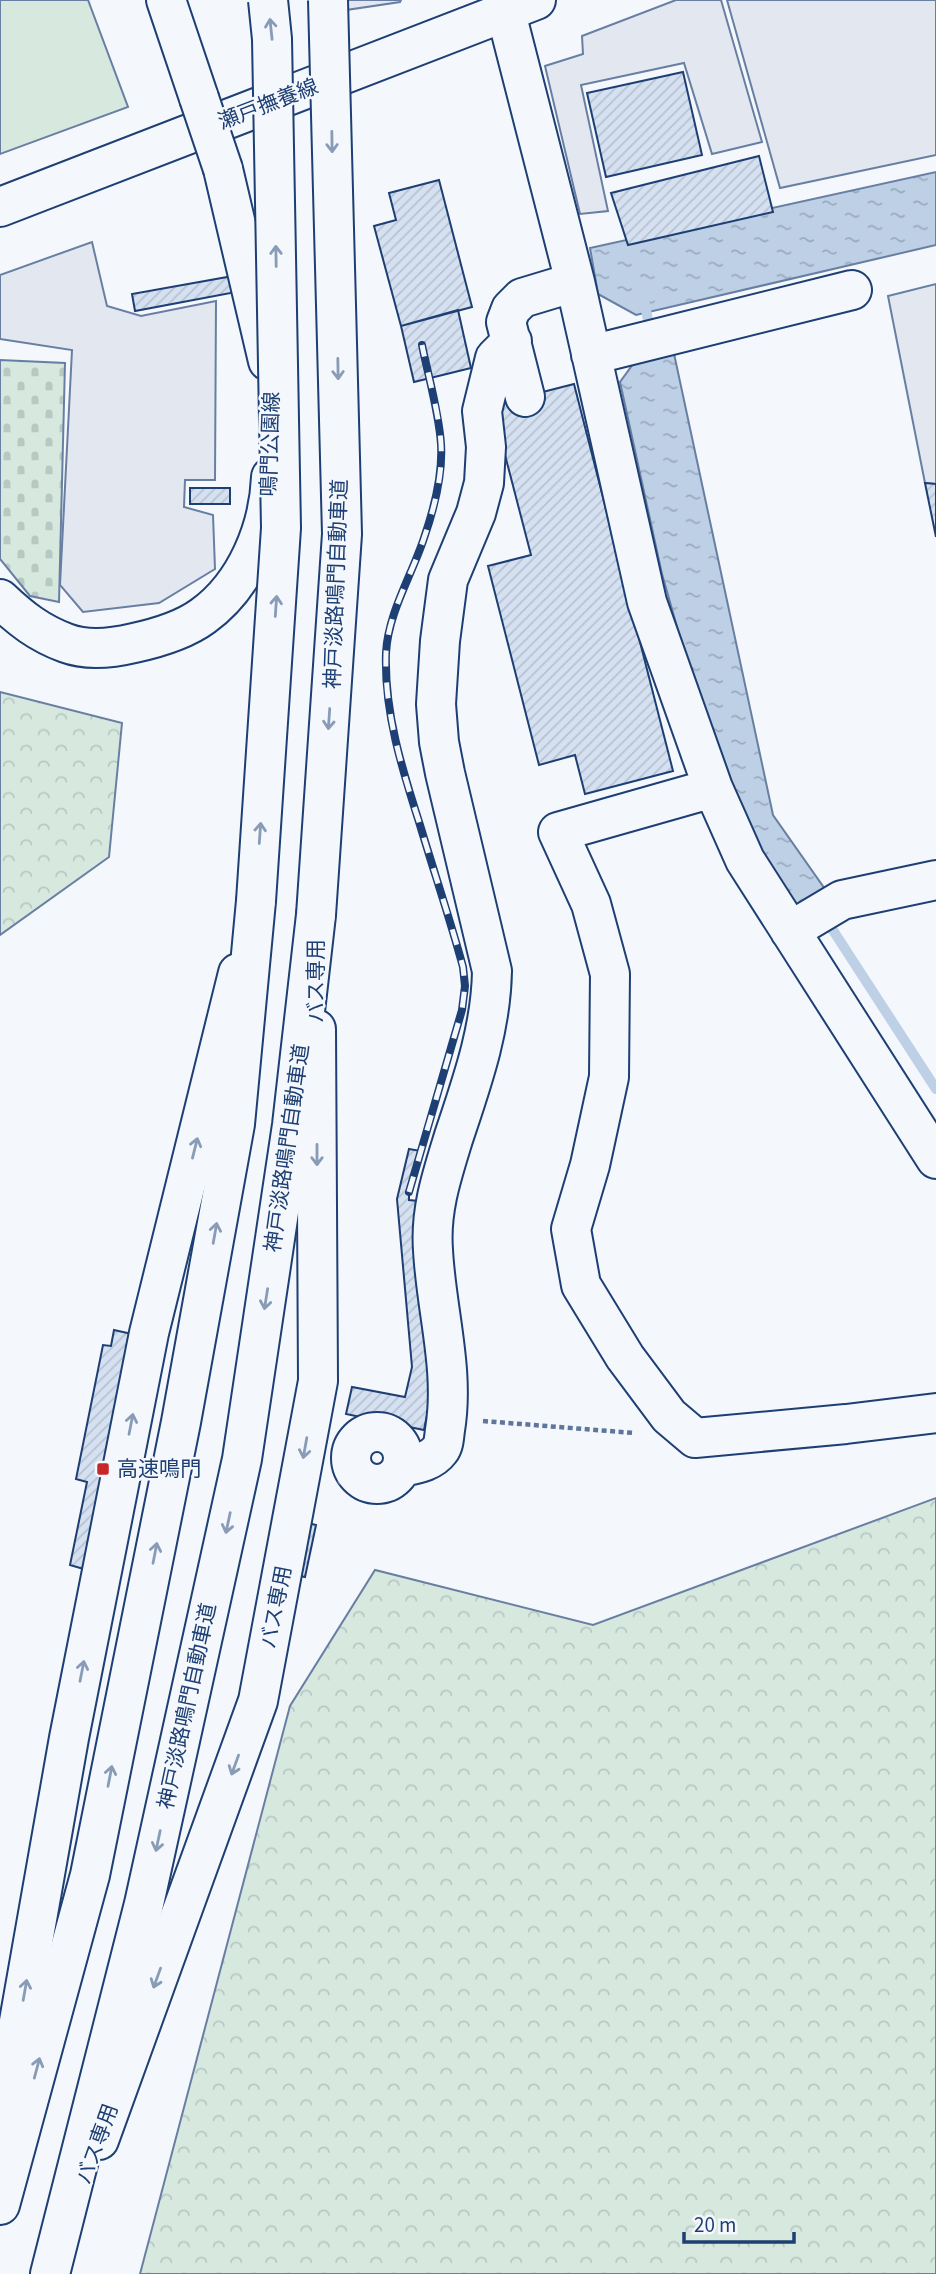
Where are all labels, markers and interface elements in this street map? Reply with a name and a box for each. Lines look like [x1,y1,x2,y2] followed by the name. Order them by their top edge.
[264,18,277,41] one-way arrow
[214,71,322,137] street label: 瀬戸撫養線
[326,130,339,153] one-way arrow
[269,245,283,268] one-way arrow
[331,357,345,380] one-way arrow
[253,391,287,497] street label: 鳴門公園線
[317,479,355,689] street label: 神戸淡路鳴門自動車道
[269,595,282,618] one-way arrow
[323,707,336,730] one-way arrow
[254,822,267,845] one-way arrow
[301,939,331,1023] street label: バス専用
[258,1042,316,1254] street label: 神戸淡路鳴門自動車道
[189,1137,202,1159] one-way arrow
[310,1143,324,1166] one-way arrow
[209,1222,222,1245] one-way arrow
[259,1287,272,1310] one-way arrow
[124,1413,138,1436] one-way arrow
[298,1436,312,1459] one-way arrow
[117,1454,201,1484] place label: 高速鳴門
[95,1461,111,1477] marker: 高速鳴門
[220,1511,234,1534] one-way arrow
[148,1542,162,1565] one-way arrow
[253,1563,299,1651] street label: バス専用
[150,1600,224,1812] street label: 神戸淡路鳴門自動車道
[76,1660,89,1683] one-way arrow
[228,1753,240,1775] one-way arrow
[103,1765,117,1788] one-way arrow
[150,1829,164,1852] one-way arrow
[150,1967,163,1989] one-way arrow
[18,1979,32,2002] one-way arrow
[31,2057,44,2080] one-way arrow
[69,2099,125,2189] street label: バス専用
[684,2200,794,2244] scale bar
[694,2210,736,2240] text: 20 m

